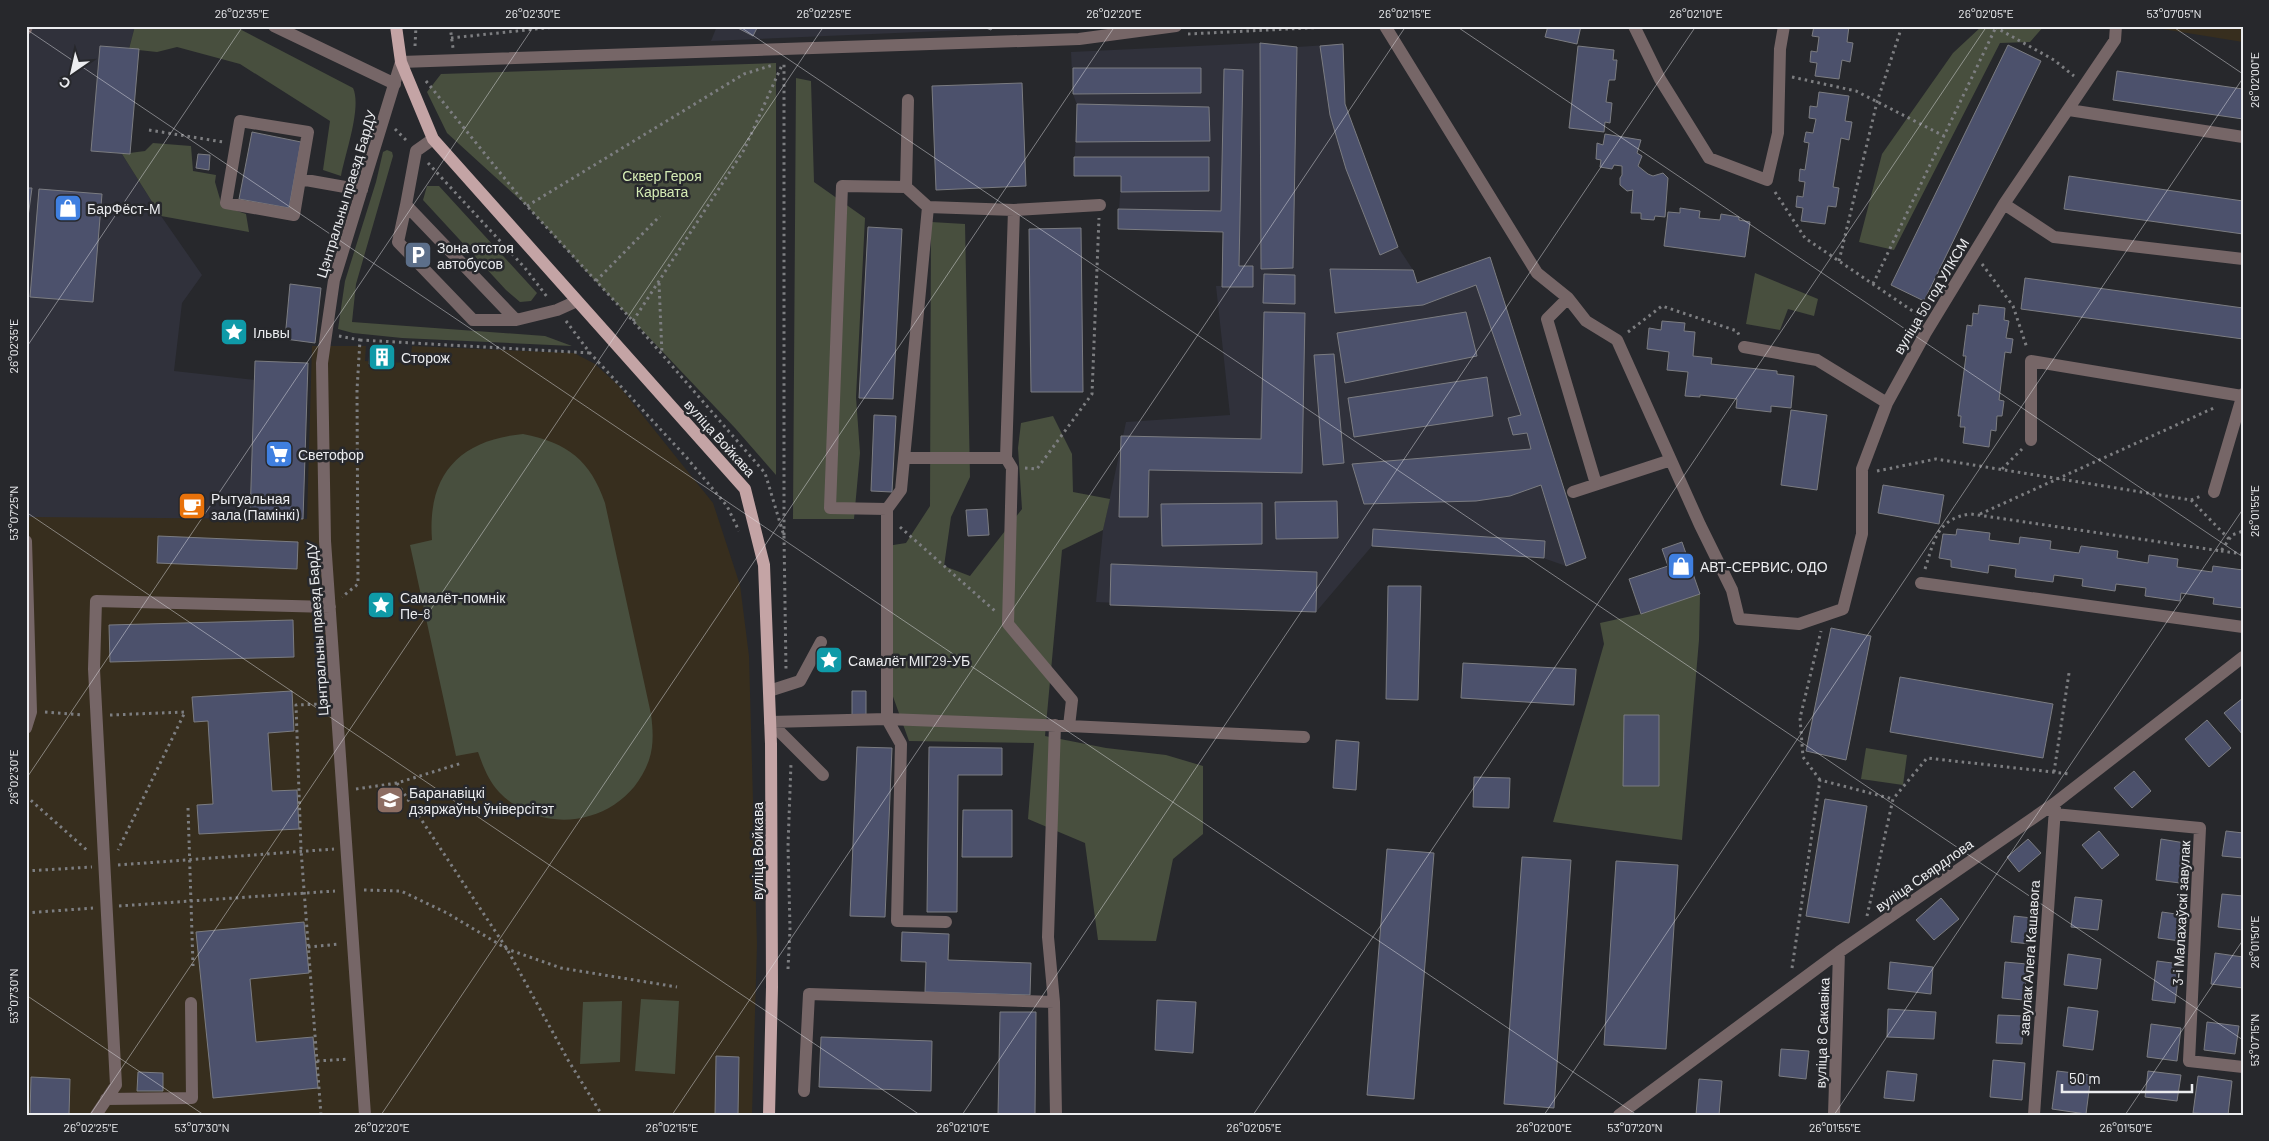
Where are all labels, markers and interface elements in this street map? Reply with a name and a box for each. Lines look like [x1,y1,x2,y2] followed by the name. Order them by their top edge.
[215,6,269,20] text: 26°02'35"E
[505,6,561,20] text: 26°02'30"E
[797,6,852,20] text: 26°02'25"E
[1086,6,1142,20] text: 26°02'20"E
[1379,6,1431,20] text: 26°02'15"E
[1669,6,1723,20] text: 26°02'10"E
[1958,6,2014,20] text: 26°02'05"E
[2146,6,2202,20] text: 53°07'05"N
[48,48,98,98] north arrow
[2247,52,2261,108] text: 26°02'00"E
[56,73,73,93] text: С
[312,108,380,280] street label: Цэнтральны праезд БарДУ
[622,167,702,200] park label: Сквер Героя Карвата
[53,193,83,223] shop icon: БарФёст-М
[87,200,161,217] place label: БарФёст-М
[1890,235,1972,357] street label: вуліца 50 год УЛКСМ
[437,239,514,272] place label: Зона отстоя автобусов
[403,240,433,270] parking icon: Зона отстоя автобусов
[219,317,249,347] place icon: Ільвы
[6,319,20,373] text: 26°02'35"E
[253,324,290,341] place label: Ільвы
[367,342,397,372] building icon: Сторож
[401,349,451,366] place label: Сторож
[681,396,759,480] street label: вуліца Войкава
[264,439,294,469] supermarket icon: Светофор
[298,446,364,463] place label: Светофор
[2247,485,2261,537] text: 26°01'55"E
[6,486,20,540] text: 53°07'25"N
[211,490,299,523] place label: Рытуальная зала (Памінкі)
[177,491,207,521] cafe icon: Рытуальная зала (Памінкі)
[302,541,332,717] street label: Цэнтральны праезд БарДУ
[1666,551,1696,581] shop icon: АВТ-СЕРВИС, ОДО
[1700,558,1828,575] place label: АВТ-СЕРВИС, ОДО
[400,589,506,622] place label: Самалёт-помнік Пе-8
[366,590,396,620] place icon: Самалёт-помнік Пе-8
[814,645,844,675] place icon: Самалёт МІГ29-УБ
[848,652,970,669] place label: Самалёт МІГ29-УБ
[6,749,20,805] text: 26°02'30"E
[409,784,555,817] place label: Баранавіцкі дзяржаўны ўніверсітэт
[375,785,405,815] school or university icon: Баранавіцкі дзяржаўны ўніверсітэт
[749,802,766,900] street label: вуліца Войкава
[1872,835,1976,915] street label: вуліца Свярдлова
[2169,839,2193,986] street label: 3-і Малахаўскі завулак
[2015,879,2043,1037] street label: завулак Алега Кашавога
[2247,916,2261,968] text: 26°01'50"E
[6,968,20,1024] text: 53°07'30"N
[1812,977,1832,1089] street label: вуліца 8 Сакавіка
[2247,1014,2261,1066] text: 53°07'15"N
[2062,1061,2192,1093] scale bar
[2069,1069,2101,1087] text: 50 m
[64,1120,119,1134] text: 26°02'25"E
[174,1120,230,1134] text: 53°07'30"N
[354,1120,410,1134] text: 26°02'20"E
[646,1120,698,1134] text: 26°02'15"E
[936,1120,990,1134] text: 26°02'10"E
[1226,1120,1282,1134] text: 26°02'05"E
[1516,1120,1572,1134] text: 26°02'00"E
[1607,1120,1663,1134] text: 53°07'20"N
[1809,1120,1861,1134] text: 26°01'55"E
[2100,1120,2152,1134] text: 26°01'50"E

